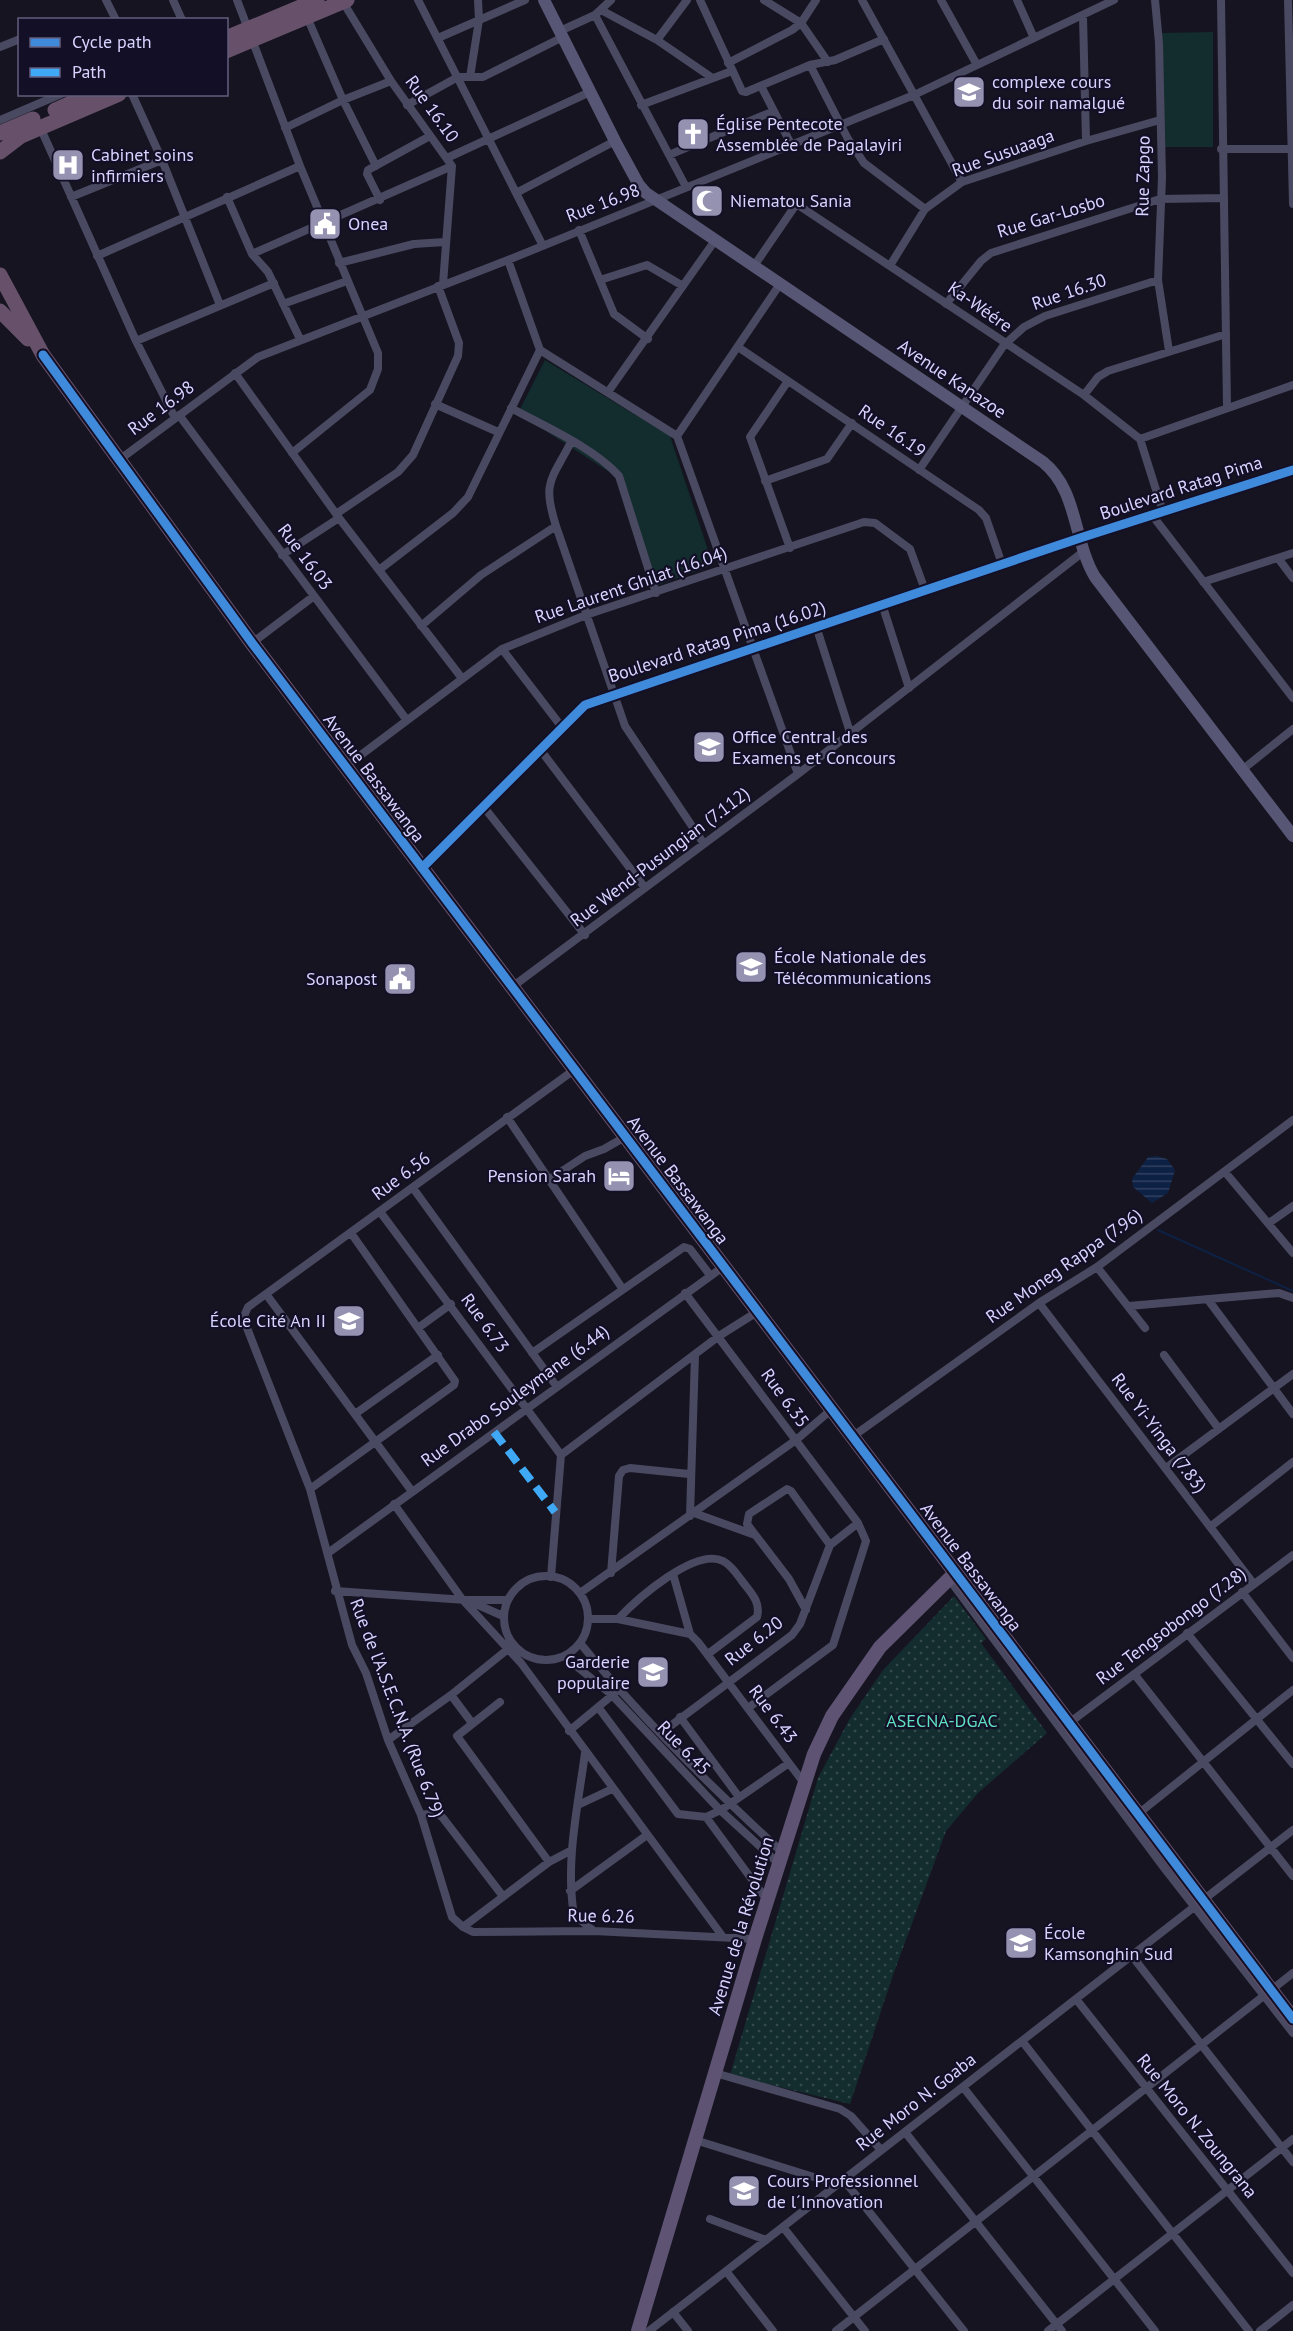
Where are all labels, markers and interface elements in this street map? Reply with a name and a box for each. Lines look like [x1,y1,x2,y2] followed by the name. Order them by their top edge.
[18,18,228,96] legend
[72,30,152,53] text: Cycle path
[72,60,106,83] text: Path
[992,70,1125,114] place label: complexe cours du soir namalgué
[400,71,465,147] street label: Rue 16.10
[951,74,987,110] school or university icon: complexe cours du soir namalgué
[716,112,902,156] place label: Église Pentecote Assemblée de Pagalayiri
[675,116,711,152] church icon: Église Pentecote Assemblée de Pagalayiri
[949,123,1057,182] street label: Rue Susuaaga
[1130,135,1155,217] street label: Rue Zapgo
[91,143,194,187] place label: Cabinet soins infirmiers
[50,147,86,183] hospital icon: Cabinet soins infirmiers
[563,178,643,227] street label: Rue 16.98
[689,183,725,219] mosque icon: Niematou Sania
[994,188,1108,243] street label: Rue Gar-Losbo
[730,189,852,212] place label: Niematou Sania
[307,206,343,242] public building icon: Onea
[348,212,388,235] place label: Onea
[1029,268,1109,315] street label: Rue 16.30
[944,276,1017,337] street label: Ka-Wéére
[894,334,1011,423] street label: Avenue Kanazoe
[123,375,198,440] street label: Rue 16.98
[854,399,931,462] street label: Rue 16.19
[1097,450,1265,525] street label: Boulevard Ratag Pima
[273,519,338,594] street label: Rue 16.03
[532,541,730,628] street label: Rue Laurent Ghilat (16.04)
[605,595,829,688] street label: Boulevard Ratag Pima (16.02)
[319,709,430,847] street label: Avenue Bassawanga
[732,725,896,769] place label: Office Central des Examens et Concours
[691,729,727,765] school or university icon: Office Central des Examens et Concours
[565,782,754,932] street label: Rue Wend-Pusungian (7.112)
[774,945,931,989] place label: École Nationale des Télécommunications
[733,949,769,985] school or university icon: École Nationale des Télécommunications
[382,961,418,997] public building icon: Sonapost
[306,967,377,990] place label: Sonapost
[623,1111,734,1249] street label: Avenue Bassawanga
[367,1146,435,1205] street label: Rue 6.56
[601,1158,637,1194] hotel icon: Pension Sarah
[488,1164,596,1187] place label: Pension Sarah
[981,1203,1146,1328] street label: Rue Moneg Rappa (7.96)
[456,1289,515,1357] street label: Rue 6.73
[331,1303,367,1339] school or university icon: École Cité An II
[210,1309,326,1332] place label: École Cité An II
[416,1320,613,1472] street label: Rue Drabo Souleymane (6.44)
[756,1364,815,1432] street label: Rue 6.35
[1107,1368,1212,1497] street label: Rue Yi-Yinga (7.83)
[916,1498,1027,1636] street label: Avenue Bassawanga
[1091,1562,1250,1690] street label: Rue Tengsobongo (7.28)
[345,1595,450,1820] street label: Rue de l'A.S.E.C.N.A. (Rue 6.79)
[720,1611,788,1670] street label: Rue 6.20
[557,1650,630,1694] place label: Garderie populaire
[635,1654,671,1690] school or university icon: Garderie populaire
[744,1680,803,1748] street label: Rue 6.43
[886,1709,998,1732] park label: ASECNA-DGAC
[653,1715,716,1780] street label: Rue 6.45
[702,1834,779,2018] street label: Avenue de la Révolution
[567,1903,635,1928] street label: Rue 6.26
[1044,1921,1173,1965] place label: École Kamsonghin Sud
[1003,1925,1039,1961] school or university icon: École Kamsonghin Sud
[851,2048,980,2156] street label: Rue Moro N. Goaba
[1132,2049,1263,2203] street label: Rue Moro N. Zoungrana
[767,2169,919,2213] place label: Cours Professionnel de l´Innovation
[726,2173,762,2209] school or university icon: Cours Professionnel de l´Innovation

